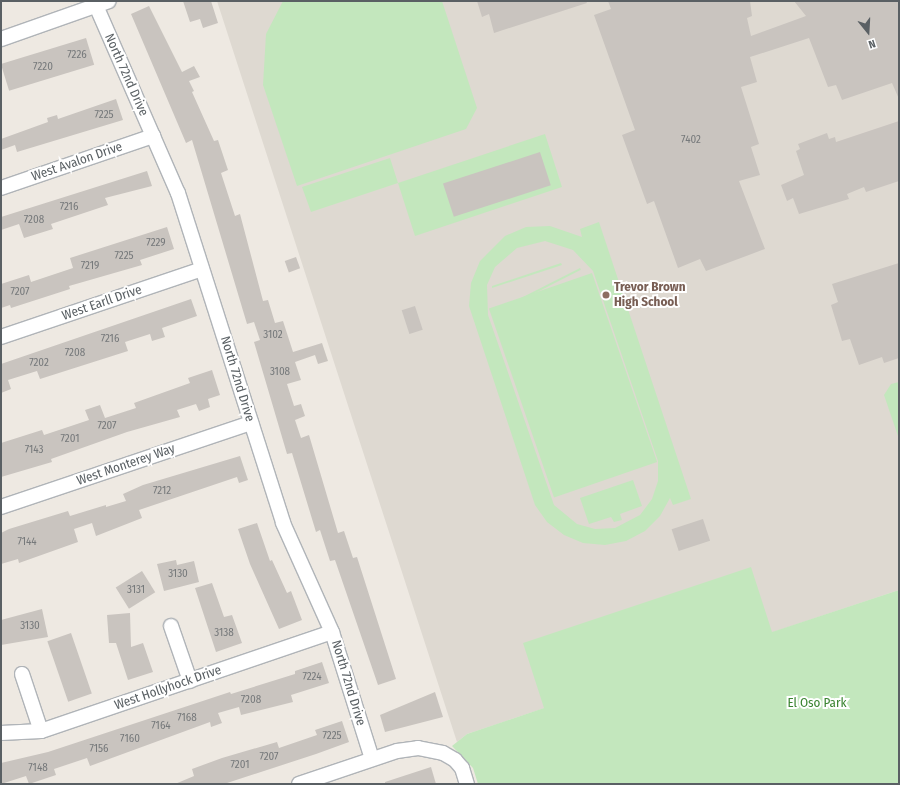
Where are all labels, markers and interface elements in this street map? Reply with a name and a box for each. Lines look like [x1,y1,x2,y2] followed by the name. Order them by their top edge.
[848,12,888,52] north arrow
[101,31,151,119] street label: North 72nd Drive
[867,37,877,51] text: N
[67,48,87,62] house number: 7226
[33,60,53,74] house number: 7220
[94,108,114,122] house number: 7225
[681,133,701,147] house number: 7402
[29,139,125,185] street label: West Avalon Drive
[60,200,78,214] house number: 7216
[24,213,44,227] house number: 7208
[146,236,166,250] house number: 7229
[114,249,134,263] house number: 7225
[81,259,99,273] house number: 7219
[614,280,686,311] place label: Trevor Brown High School
[60,282,144,324] street label: West Earll Drive
[10,285,30,299] house number: 7207
[601,290,611,300] marker: Trevor Brown High School
[263,328,283,342] house number: 3102
[101,332,119,346] house number: 7216
[217,334,257,424] street label: North 72nd Drive
[65,346,85,360] house number: 7208
[29,356,49,370] house number: 7202
[270,365,290,379] house number: 3108
[97,419,117,433] house number: 7207
[61,432,79,446] house number: 7201
[75,441,177,489] street label: West Monterey Way
[25,443,43,457] house number: 7143
[153,484,171,498] house number: 7212
[17,535,37,549] house number: 7144
[168,567,188,581] house number: 3130
[127,583,145,597] house number: 3131
[20,619,40,633] house number: 3130
[214,626,234,640] house number: 3138
[328,638,368,728] street label: North 72nd Drive
[113,662,223,714] street label: West Hollyhock Drive
[302,670,322,684] house number: 7224
[241,693,261,707] house number: 7208
[787,695,847,711] park label: El Oso Park
[177,711,197,725] house number: 7168
[151,719,171,733] house number: 7164
[322,729,342,743] house number: 7225
[120,732,140,746] house number: 7160
[89,742,109,756] house number: 7156
[259,750,279,764] house number: 7207
[231,758,249,772] house number: 7201
[28,761,48,775] house number: 7148

